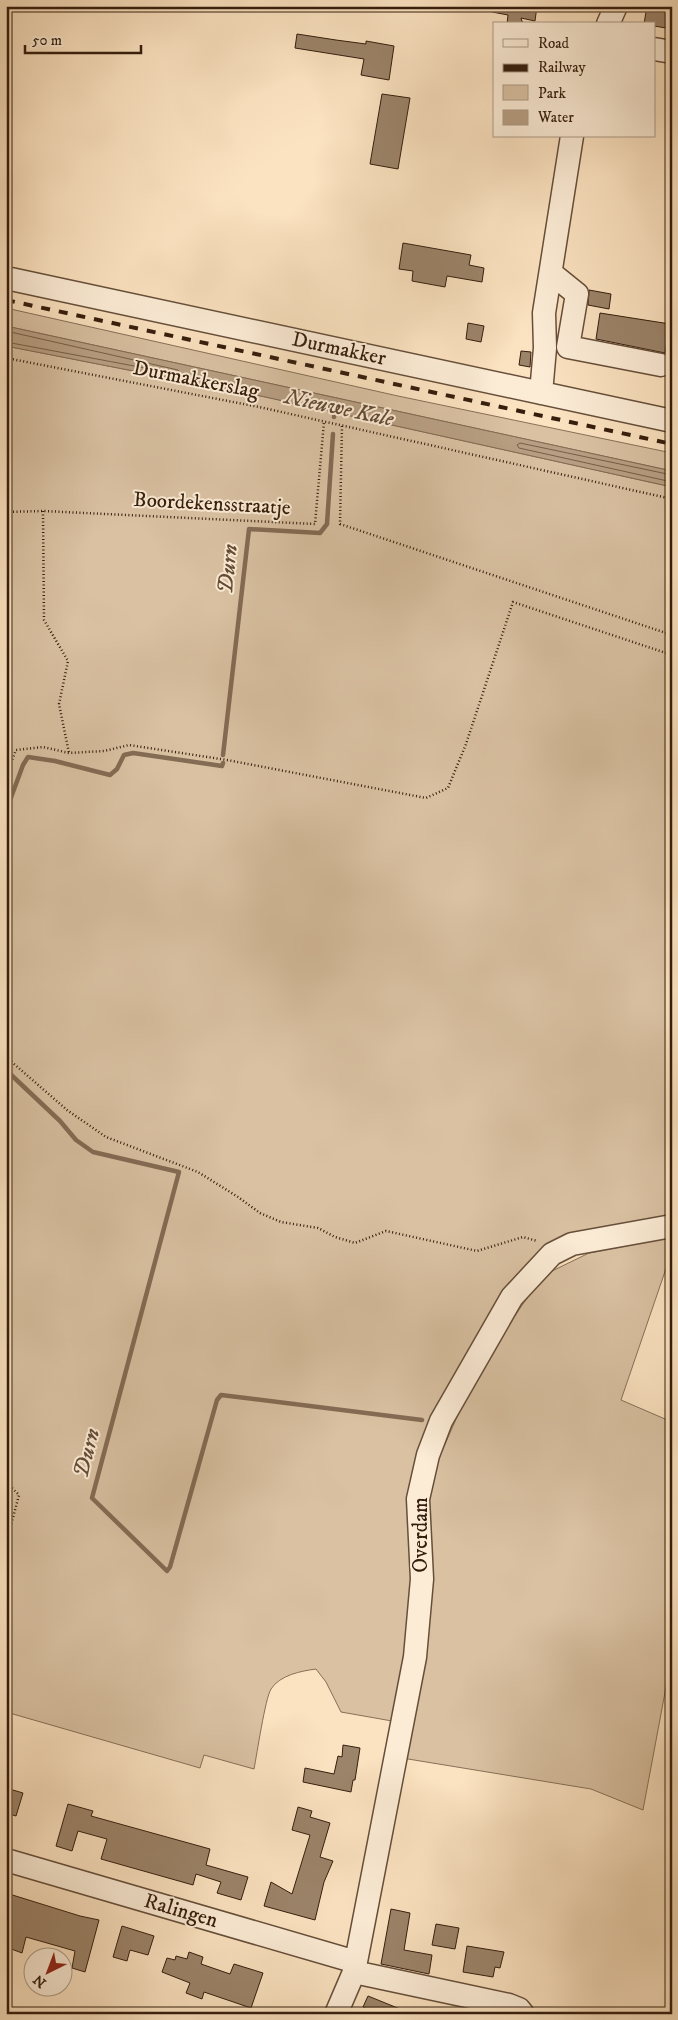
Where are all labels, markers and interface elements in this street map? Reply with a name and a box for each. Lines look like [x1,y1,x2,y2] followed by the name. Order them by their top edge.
[25,22,141,54] scale bar
[493,22,656,138] legend
[32,31,62,50] text: 50 m
[538,34,570,53] text: Road
[538,58,586,77] text: Railway
[538,84,567,103] text: Park
[537,108,574,127] text: Water
[290,326,389,372] street label: Durmakker
[131,355,262,405] street label: Durmakkerslag
[280,383,397,433] water label: Nieuwe Kale
[133,487,292,521] street label: Boordekensstraatje
[212,543,244,595] water label: Durn
[68,1426,106,1480] water label: Durn
[408,1497,434,1573] street label: Overdam
[141,1888,221,1934] street label: Ralingen
[22,1948,72,1998] north arrow
[29,1970,50,1991] text: N

